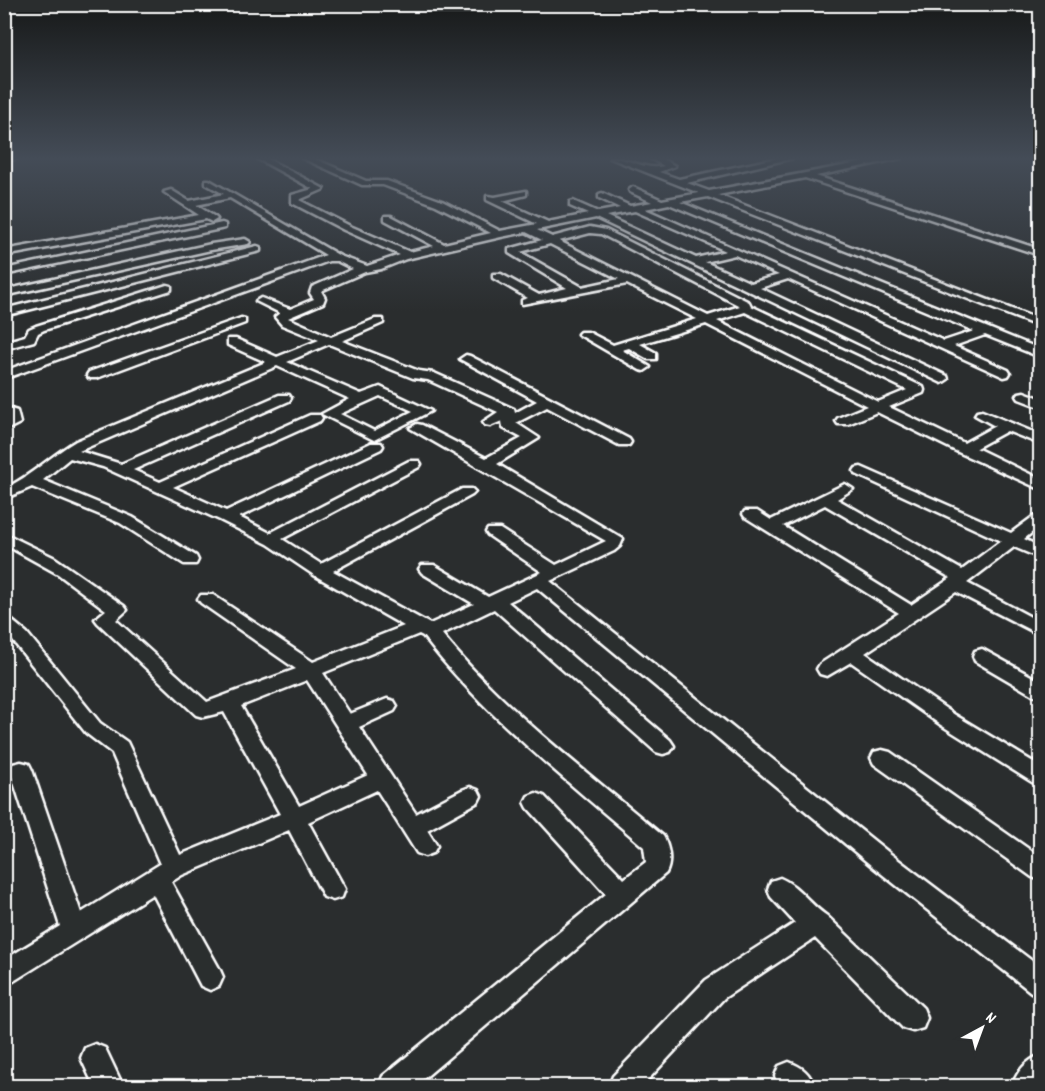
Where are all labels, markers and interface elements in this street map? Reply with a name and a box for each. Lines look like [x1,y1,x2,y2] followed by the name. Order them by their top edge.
[952,998,1012,1058] north arrow
[980,1007,1001,1030] text: N

